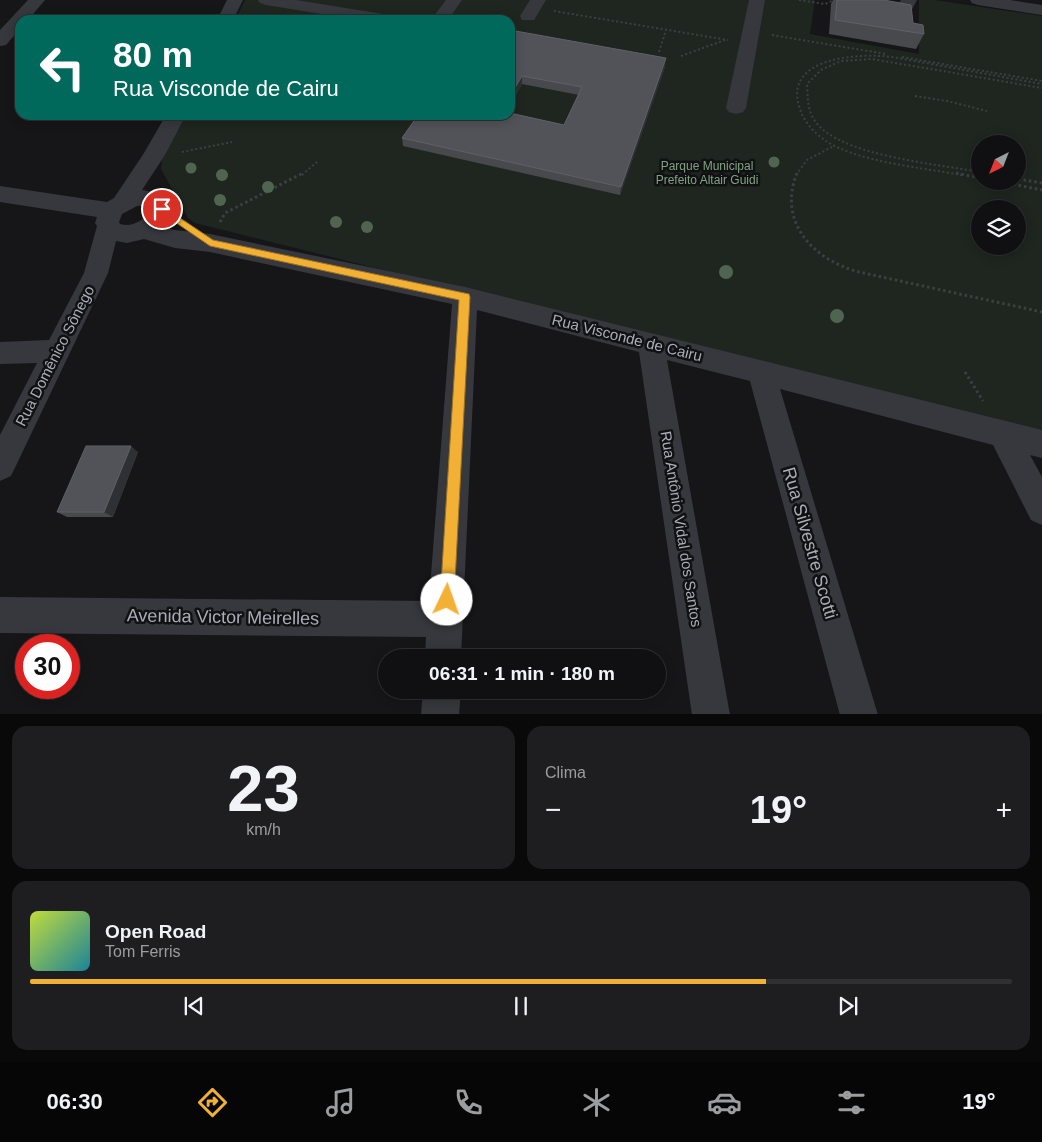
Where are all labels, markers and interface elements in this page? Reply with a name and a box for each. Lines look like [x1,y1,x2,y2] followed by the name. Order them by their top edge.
[30,35,95,100] icon: left
[113,35,193,74] text: 80 m
[113,76,339,101] text: Rua Visconde de Cairu
[971,135,1026,190] north arrow
[971,135,1026,255] map controls
[656,159,758,187] park label: Parque Municipal Prefeito Altair Guidi
[141,188,183,230] pin
[148,195,176,223] icon: arrive
[971,200,1026,255] button: layers
[12,283,97,429] street label: Rua Domênico Sônego
[550,311,704,364] street label: Rua Visconde de Cairu
[658,430,705,628] street label: Rua Antônio Vidal dos Santos
[779,465,841,621] street label: Rua Silvestre Scotti
[420,573,472,625] position arrow
[127,605,319,629] street label: Avenida Victor Meirelles
[15,634,80,699] speed limit sign: 30
[429,663,615,684] text: 06:31 · 1 min · 180 m
[227,752,300,825] text: 23
[545,764,586,781] text: Clima
[750,789,807,831] text: 19°
[545,794,561,825] text: −
[996,794,1012,825] text: +
[246,821,281,838] text: km/h
[105,921,206,942] text: Open Road
[105,943,181,960] text: Tom Ferris
[180,992,208,1020] icon: previous
[507,992,535,1020] icon: pause
[834,992,862,1020] icon: next
[195,1085,230,1120] icon: directions
[323,1085,358,1120] icon: music
[451,1085,486,1120] icon: phone
[579,1085,614,1120] icon: climate
[707,1085,742,1120] icon: car
[834,1085,869,1120] icon: filters
[46,1089,103,1114] text: 06:30
[962,1089,996,1114] text: 19°

